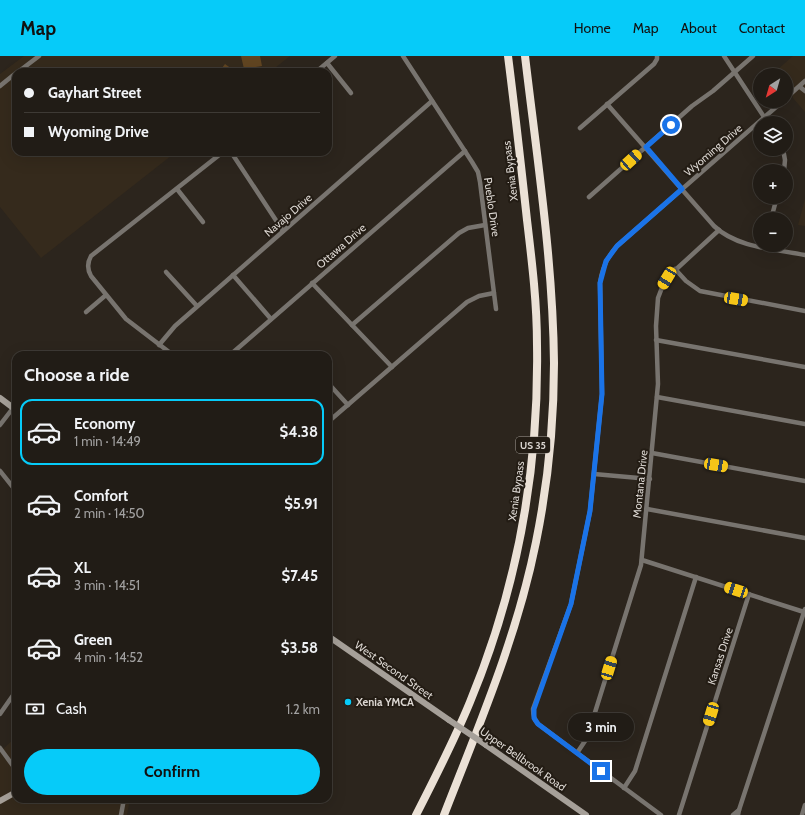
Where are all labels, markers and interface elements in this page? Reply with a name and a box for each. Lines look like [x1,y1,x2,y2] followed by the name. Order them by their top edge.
[20,17,56,40] text: Map
[574,19,611,37] text: Home
[633,19,658,37] text: Map
[680,19,717,37] text: About
[739,19,785,37] text: Contact
[753,68,793,108] north arrow
[753,68,793,252] map controls
[48,84,142,102] text: Gayhart Street
[662,116,680,134] route start
[753,116,793,156] button: layers
[681,121,745,179] street label: Wyoming Drive
[48,123,149,141] text: Wyoming Drive
[499,140,521,202] street label: Xenia Bypass
[618,148,644,172] car
[753,164,793,204] button: +
[481,177,503,238] street label: Pueblo Drive
[261,190,315,240] street label: Navajo Drive
[753,212,793,252] button: −
[313,220,369,271] street label: Ottawa Drive
[656,265,678,291] car
[723,291,749,307] car
[24,364,129,386] text: Choose a ride
[26,414,62,450] icon: car
[74,415,135,433] text: Economy
[280,423,318,441] text: $4.38
[74,433,141,449] text: 1 min · 14:49
[516,437,550,453] road number: US 35
[629,449,651,519] street label: Montana Drive
[703,457,729,473] car
[505,460,527,522] street label: Xenia Bypass
[26,486,62,522] icon: car
[74,487,128,505] text: Comfort
[284,495,318,513] text: $5.91
[74,505,145,521] text: 2 min · 14:50
[26,558,62,594] icon: car
[74,559,91,577] text: XL
[281,567,318,585] text: $7.45
[74,577,140,593] text: 3 min · 14:51
[723,581,749,599] car
[704,625,736,686] street label: Kansas Drive
[26,630,62,666] icon: car
[74,631,112,649] text: Green
[352,638,436,702] street label: West Second Street
[281,639,318,657] text: $3.58
[74,649,143,665] text: 4 min · 14:52
[600,655,618,681] car
[355,695,414,709] place label: Xenia YMCA
[343,697,353,707] marker: Xenia YMCA
[24,698,46,720] icon: cash
[56,700,87,718] text: Cash
[286,701,320,717] text: 1.2 km
[702,701,720,727] car
[568,713,634,741] callout: 3 min
[585,719,617,735] text: 3 min
[477,724,569,794] street label: Upper Bellbrook Road
[24,749,320,795] button: Confirm
[592,762,610,780] route end

